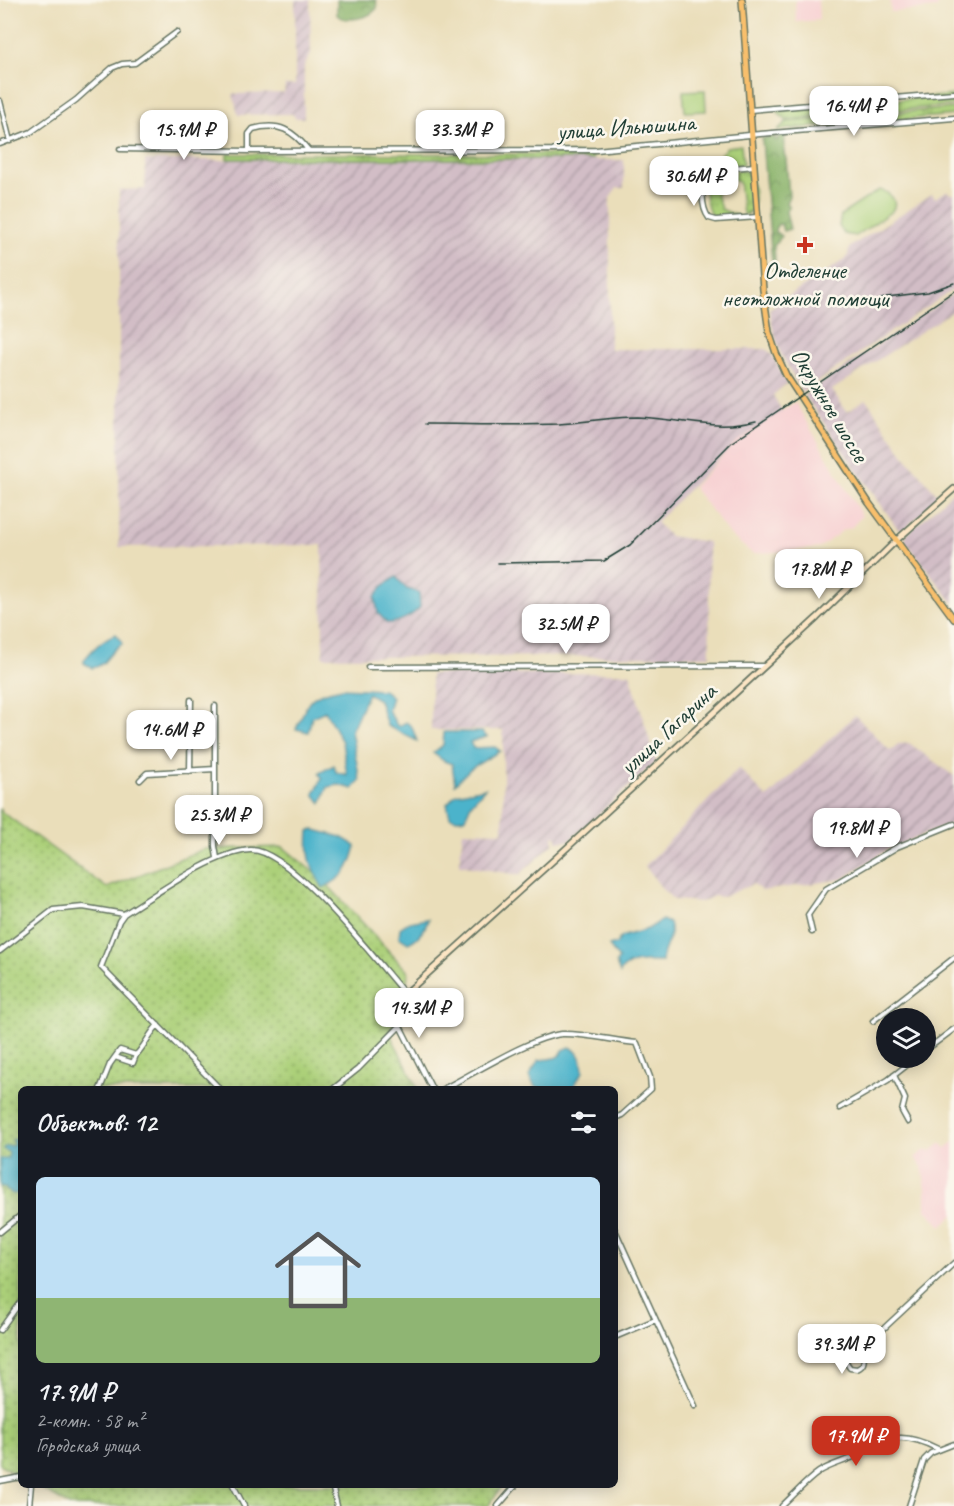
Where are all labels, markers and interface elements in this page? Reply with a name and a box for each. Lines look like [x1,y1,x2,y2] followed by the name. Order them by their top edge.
[799,86,909,137] pin: 16.4M ₽
[823,93,885,118] text: 16.4M ₽
[554,107,698,147] street label: улица Ильюшина
[129,110,239,161] pin: 15.9M ₽
[405,110,515,161] pin: 33.3M ₽
[154,117,214,142] text: 15.9M ₽
[430,117,490,142] text: 33.3M ₽
[639,156,749,207] pin: 30.6M ₽
[663,163,725,188] text: 30.6M ₽
[796,236,814,254] marker: Отделение неотложной помощи
[722,255,890,313] place label: Отделение неотложной помощи
[784,343,877,469] street label: Окружное шоссе
[764,549,874,600] pin: 17.8M ₽
[789,556,849,581] text: 17.8M ₽
[511,604,621,655] pin: 32.5M ₽
[536,611,596,636] text: 32.5M ₽
[612,676,724,783] street label: улица Гагарина
[116,710,226,761] pin: 14.6M ₽
[140,717,202,742] text: 14.6M ₽
[164,795,274,846] pin: 25.3M ₽
[189,802,249,827] text: 25.3M ₽
[802,808,912,859] pin: 19.8M ₽
[827,815,887,840] text: 19.8M ₽
[364,988,474,1039] pin: 14.3M ₽
[389,995,449,1020] text: 14.3M ₽
[876,1008,936,1068] map controls
[876,1008,936,1068] button: layers
[36,1106,156,1139] text: Объектов: 12
[567,1106,600,1139] icon: filters
[264,1216,372,1324] icon: home
[787,1324,897,1375] pin: 39.3M ₽
[812,1331,872,1356] text: 39.3M ₽
[36,1375,115,1408] text: 17.9M ₽
[36,1408,144,1433] text: 2-комн. · 58 m²
[801,1416,911,1467] pin: 17.9M ₽
[826,1423,886,1448] text: 17.9M ₽
[36,1433,140,1458] text: Городская улица

